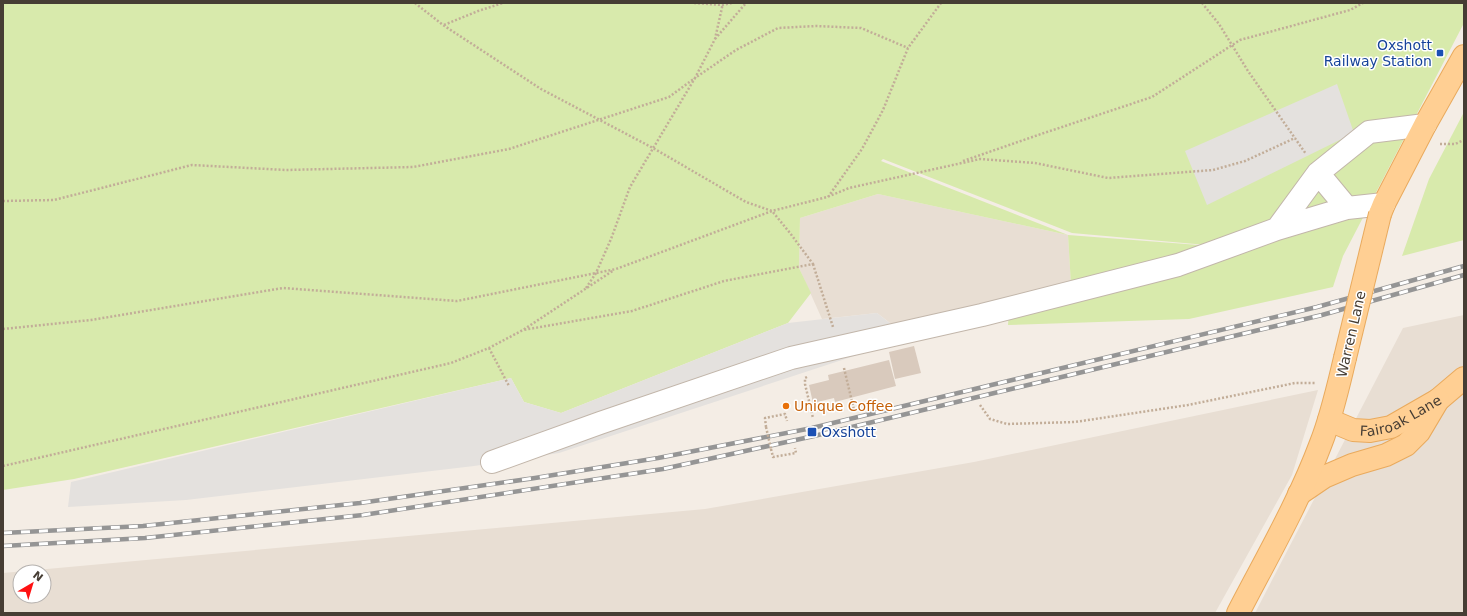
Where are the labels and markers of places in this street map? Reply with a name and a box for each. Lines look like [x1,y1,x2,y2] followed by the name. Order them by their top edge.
[1324,37,1433,69] place label: Oxshott Railway Station
[1435,48,1445,58] marker: Oxshott Railway Station
[794,398,893,414] place label: Unique Coffee
[781,401,791,411] marker: Unique Coffee
[821,424,877,440] place label: Oxshott
[806,426,818,438] marker: Oxshott

